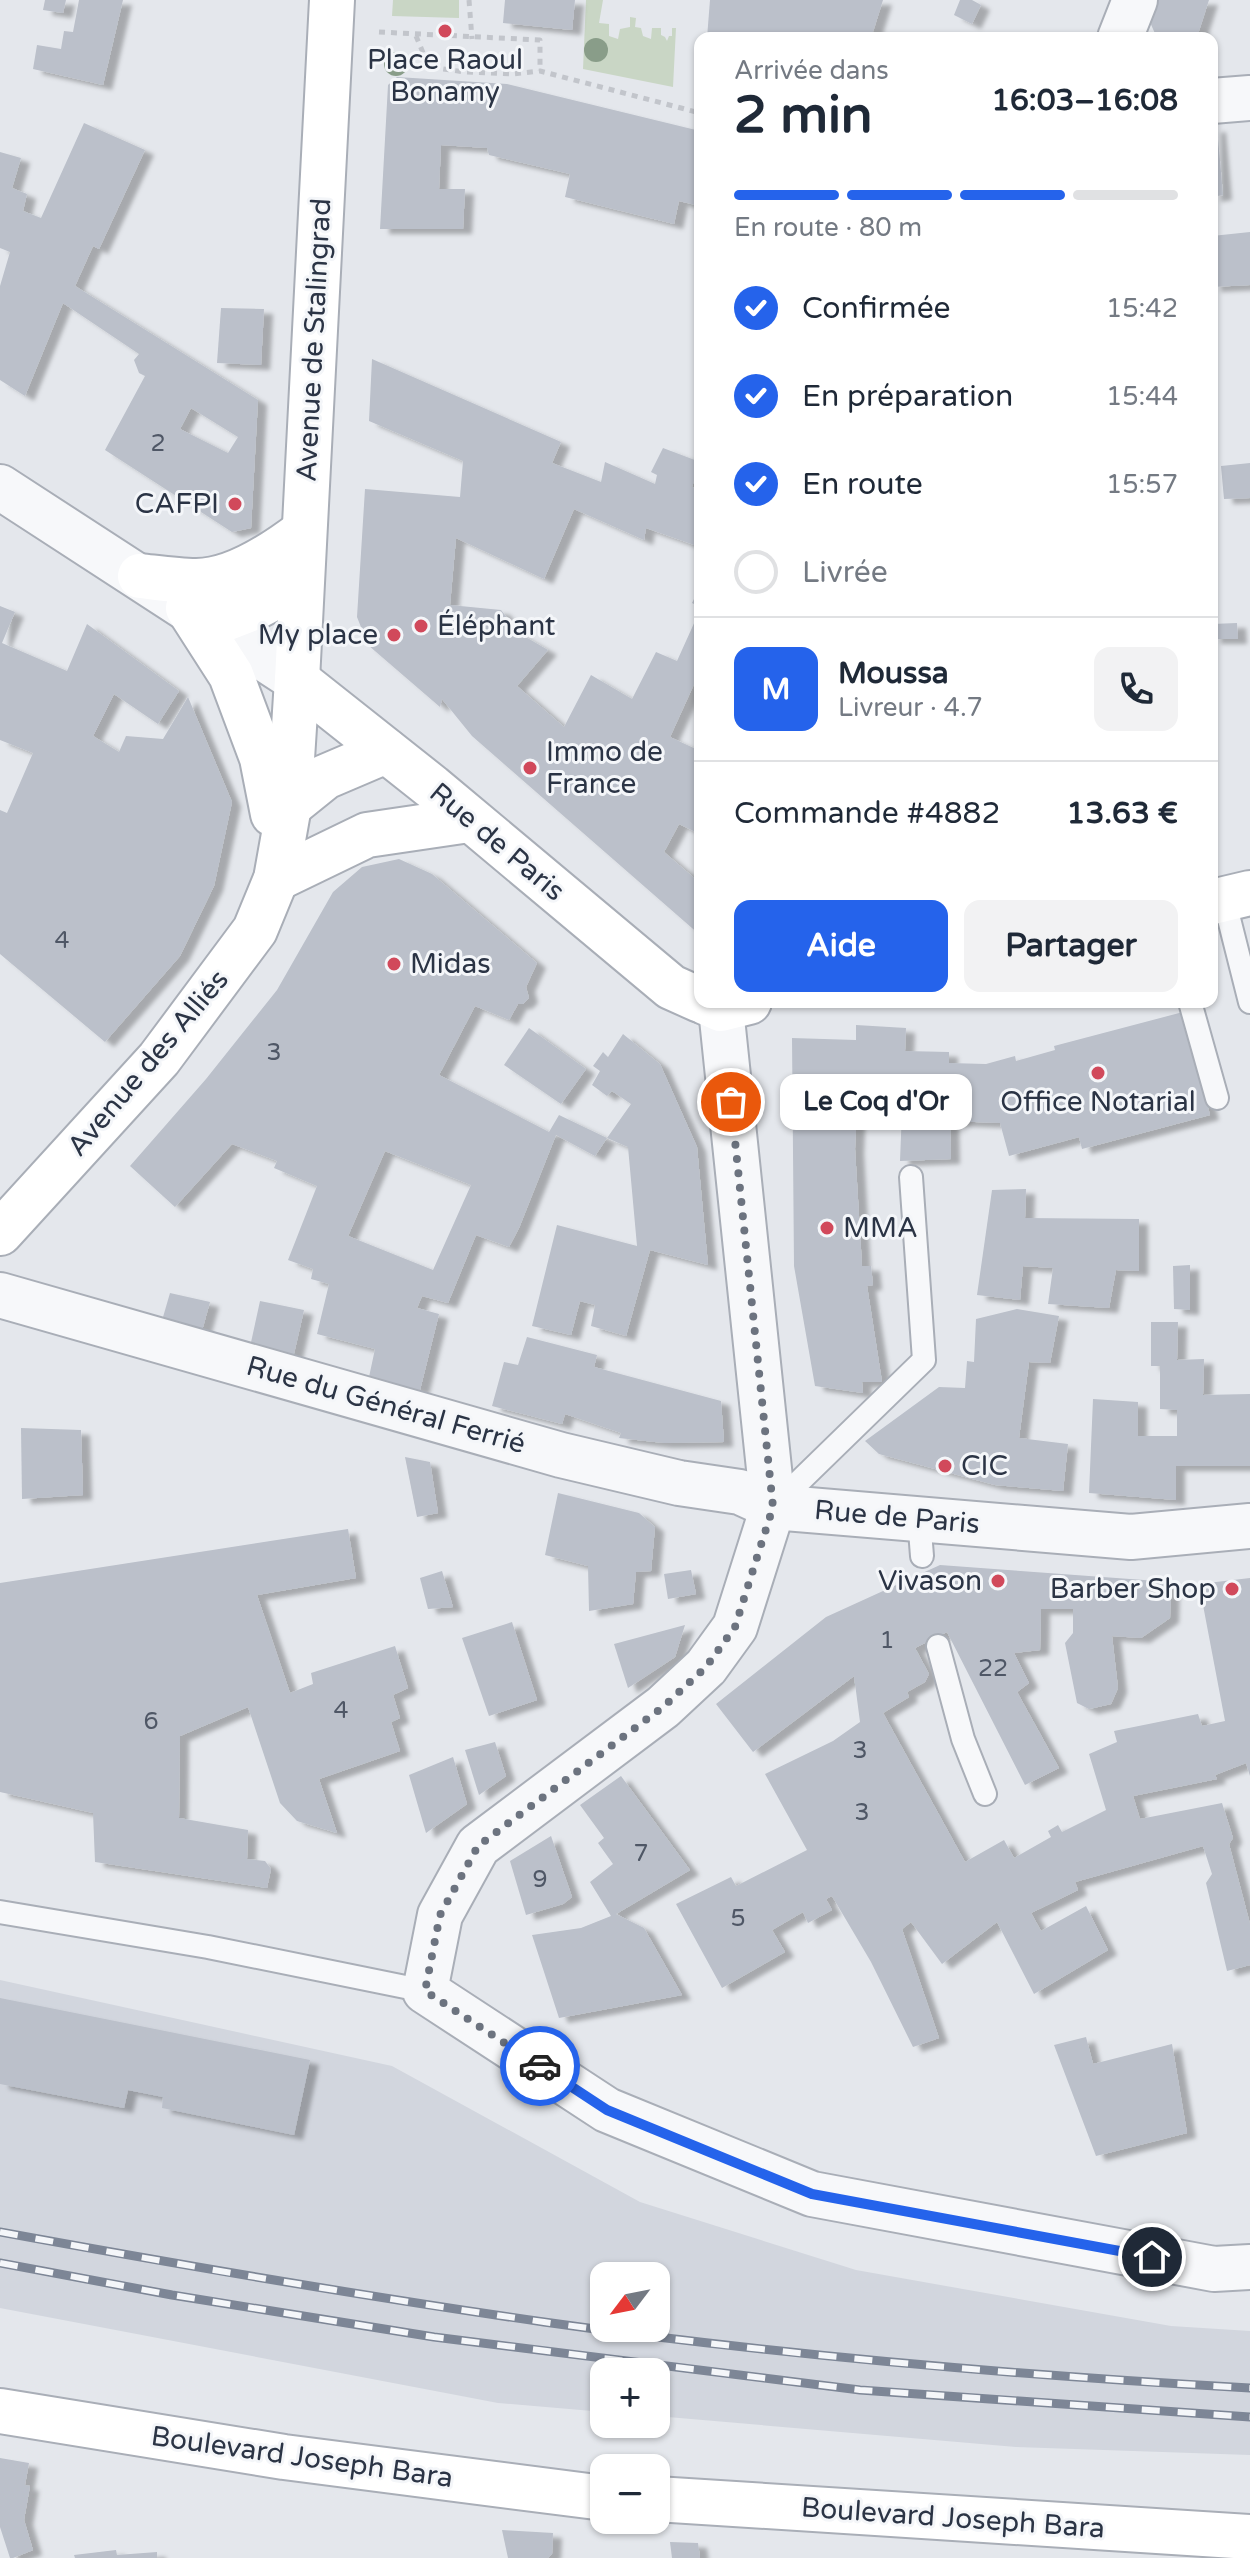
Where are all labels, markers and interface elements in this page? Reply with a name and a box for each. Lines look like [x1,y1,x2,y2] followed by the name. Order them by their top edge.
[436,22,454,40] marker: Place Raoul Bonamy
[367,43,523,109] place label: Place Raoul Bonamy
[734,55,889,86] text: Arrivée dans
[991,82,1178,119] text: 16:03–16:08
[734,84,873,147] text: 2 min
[290,197,338,483] street label: Avenue de Stalingrad
[734,212,922,243] text: En route · 80 m
[734,286,778,330] icon: check
[802,290,951,327] text: Confirmée
[1106,293,1178,324] text: 15:42
[734,374,778,418] icon: check
[802,378,1013,415] text: En préparation
[1106,381,1178,412] text: 15:44
[150,429,166,458] house number: 2
[734,462,778,506] icon: check
[802,466,923,503] text: En route
[1106,469,1178,500] text: 15:57
[135,487,219,521] place label: CAFPI
[226,495,244,513] marker: CAFPI
[802,554,888,591] text: Livrée
[437,609,556,643] place label: Éléphant
[412,617,430,635] marker: Éléphant
[258,618,378,652] place label: My place
[385,626,403,644] marker: My place
[1094,647,1178,731] button: phone
[838,655,949,692] text: Moussa
[762,671,790,708] text: M
[838,692,983,723] text: Livreur · 4.7
[546,735,663,801] place label: Immo de France
[521,759,539,777] marker: Immo de France
[423,776,571,908] street label: Rue de Paris
[734,795,1000,832] text: Commande #4882
[1067,795,1178,832] text: 13.63 €
[734,900,948,992] button: Aide
[964,900,1178,992] button: Partager
[54,926,70,955] house number: 4
[410,947,491,981] place label: Midas
[385,955,403,973] marker: Midas
[60,963,236,1163] street label: Avenue des Alliés
[266,1038,282,1067] house number: 3
[1089,1064,1107,1082] marker: Office Notarial
[697,1068,765,1136] pin
[779,1074,971,1130] callout: Le Coq d'Or
[709,1080,753,1124] icon: bag
[1000,1085,1196,1119] place label: Office Notarial
[803,1086,949,1117] text: Le Coq d'Or
[843,1211,918,1245] place label: MMA
[818,1219,836,1237] marker: MMA
[243,1349,529,1461] street label: Rue du Général Ferrié
[961,1449,1008,1483] place label: CIC
[936,1457,954,1475] marker: CIC
[813,1493,981,1541] street label: Rue de Paris
[878,1564,982,1598] place label: Vivason
[989,1572,1007,1590] marker: Vivason
[1050,1572,1216,1606] place label: Barber Shop
[1223,1580,1241,1598] marker: Barber Shop
[879,1626,895,1655] house number: 1
[978,1654,1008,1683] house number: 22
[333,1696,349,1725] house number: 4
[143,1707,159,1736] house number: 6
[852,1736,868,1765] house number: 3
[854,1798,870,1827] house number: 3
[633,1839,649,1868] house number: 7
[532,1865,548,1894] house number: 9
[730,1904,746,1933] house number: 5
[500,2026,580,2106] courier
[518,2044,562,2088] icon: car
[1118,2223,1186,2291] pin
[1130,2235,1174,2279] icon: home
[590,2262,670,2342] north arrow
[590,2262,670,2534] map controls
[590,2358,670,2438] button: +
[149,2419,455,2495] street label: Boulevard Joseph Bara
[590,2454,670,2534] button: −
[800,2490,1106,2546] street label: Boulevard Joseph Bara

